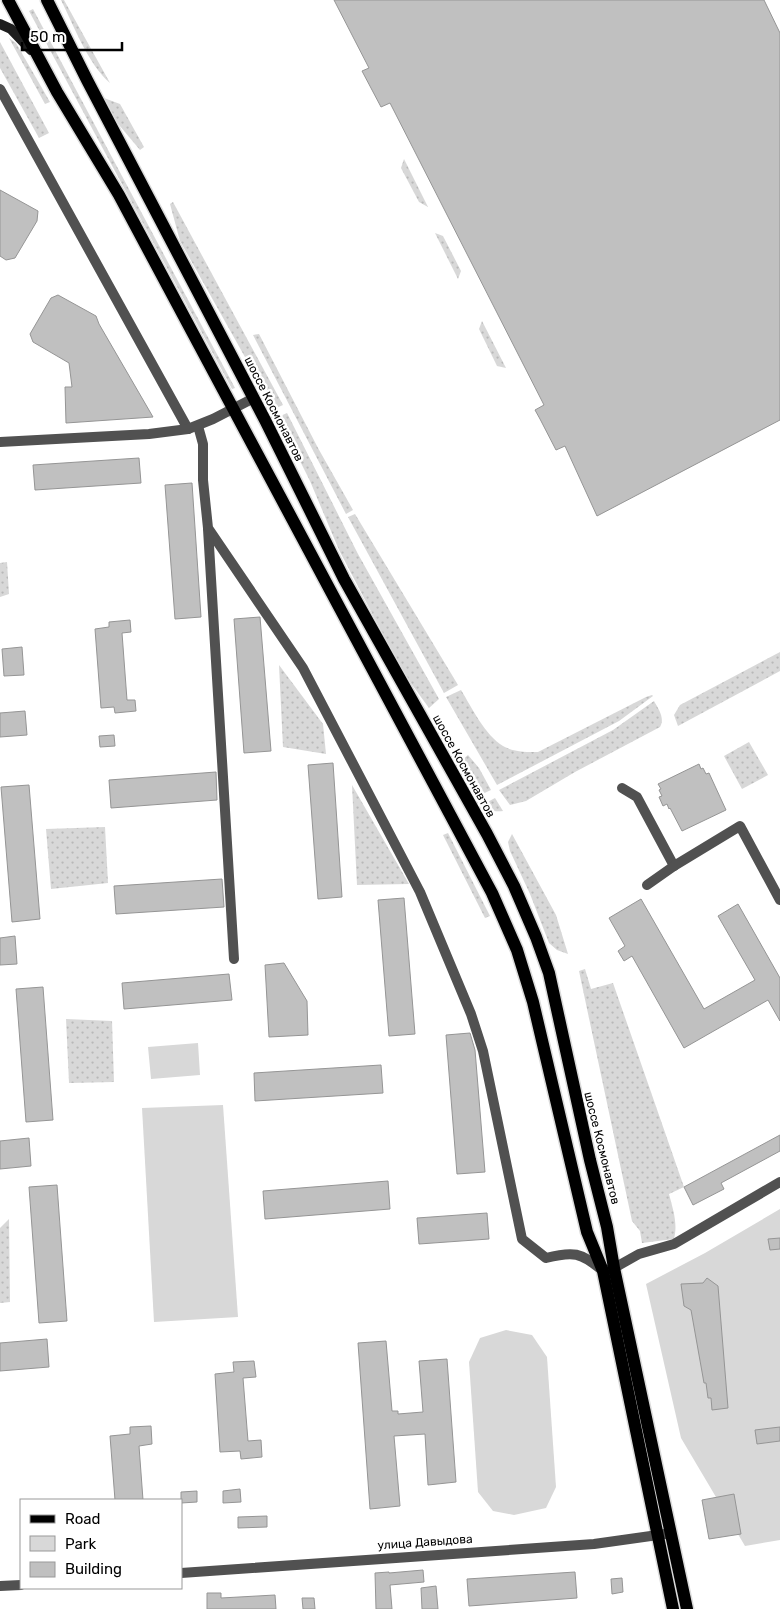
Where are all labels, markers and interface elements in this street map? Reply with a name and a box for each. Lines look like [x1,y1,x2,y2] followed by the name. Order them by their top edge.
[22,20,122,52] scale bar
[30,28,65,46] text: 50 m
[242,354,307,464] street label: шоссе Космонавтов
[430,712,498,820] street label: шоссе Космонавтов
[581,1090,623,1206] street label: шоссе Космонавтов
[20,1499,182,1589] legend
[65,1510,101,1528] text: Road
[377,1532,473,1552] street label: улица Давыдова
[65,1535,96,1553] text: Park
[65,1560,122,1578] text: Building

